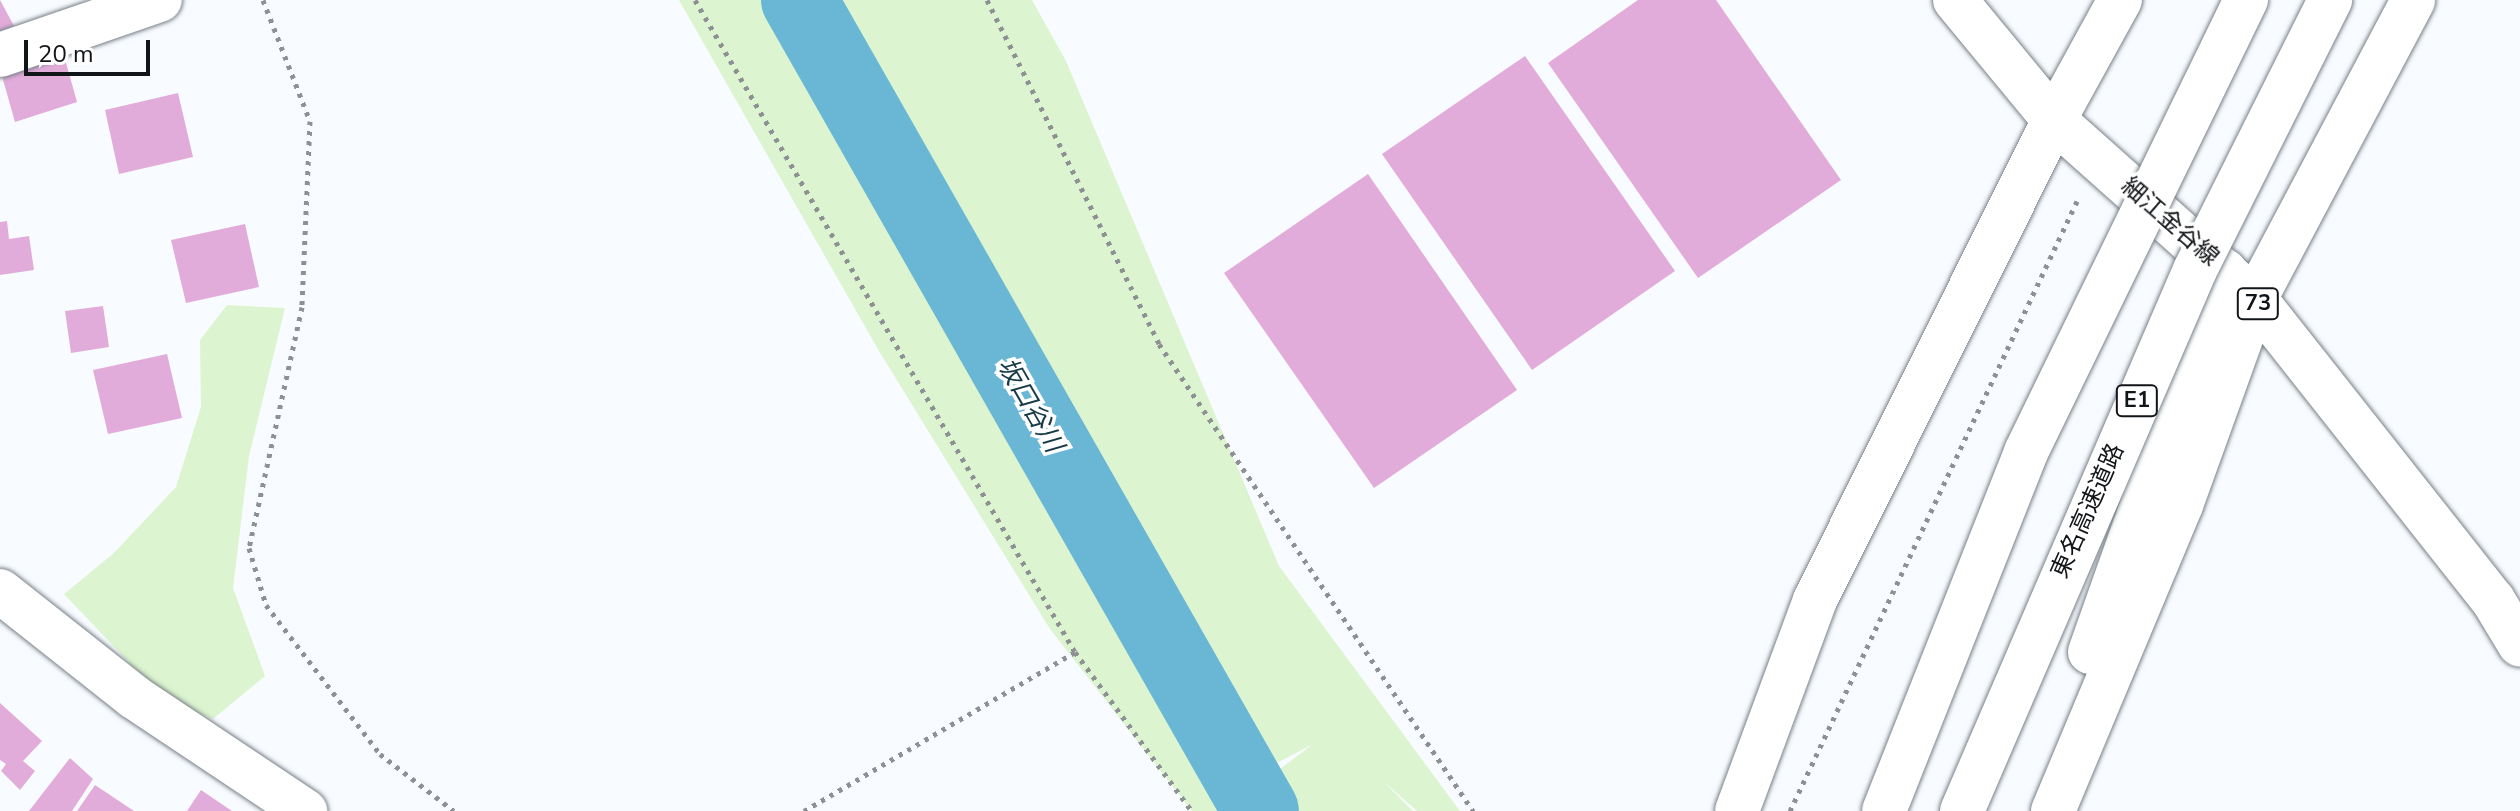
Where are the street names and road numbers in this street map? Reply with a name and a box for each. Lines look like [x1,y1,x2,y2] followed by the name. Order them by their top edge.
[2115,172,2225,272] street label: 細江金谷線
[2236,286,2280,322] road number: 73
[2115,383,2159,419] road number: E1
[2046,439,2130,583] street label: 東名高速道路

